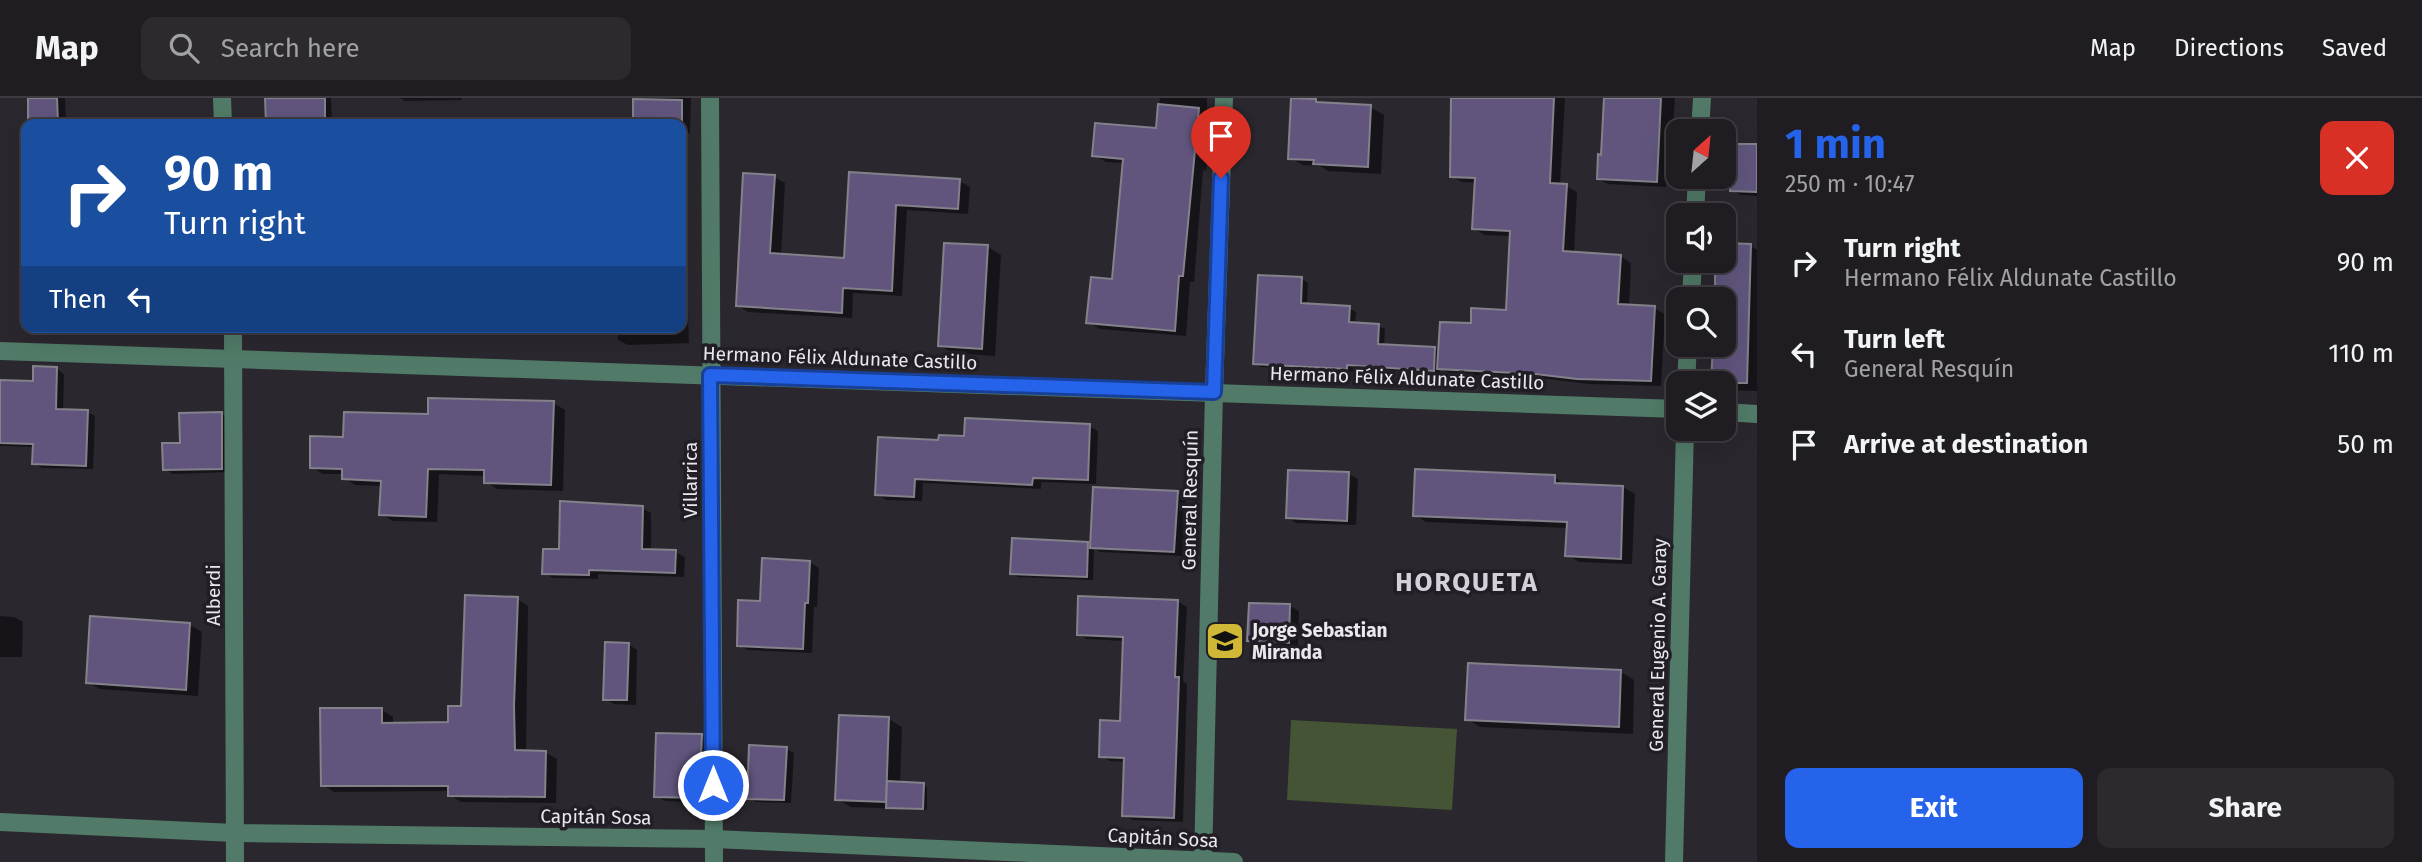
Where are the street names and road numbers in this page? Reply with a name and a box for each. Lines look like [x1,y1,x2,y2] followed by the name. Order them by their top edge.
[702,342,978,374] street label: Hermano Félix Aldunate Castillo
[1269,362,1545,394] street label: Hermano Félix Aldunate Castillo
[1177,430,1203,570] street label: General Resquín
[679,442,702,518] street label: Villarrica
[1645,537,1671,752] street label: General Eugenio A. Garay
[202,564,225,626] street label: Alberdi
[540,805,652,829] street label: Capitán Sosa
[1107,824,1219,852] street label: Capitán Sosa

